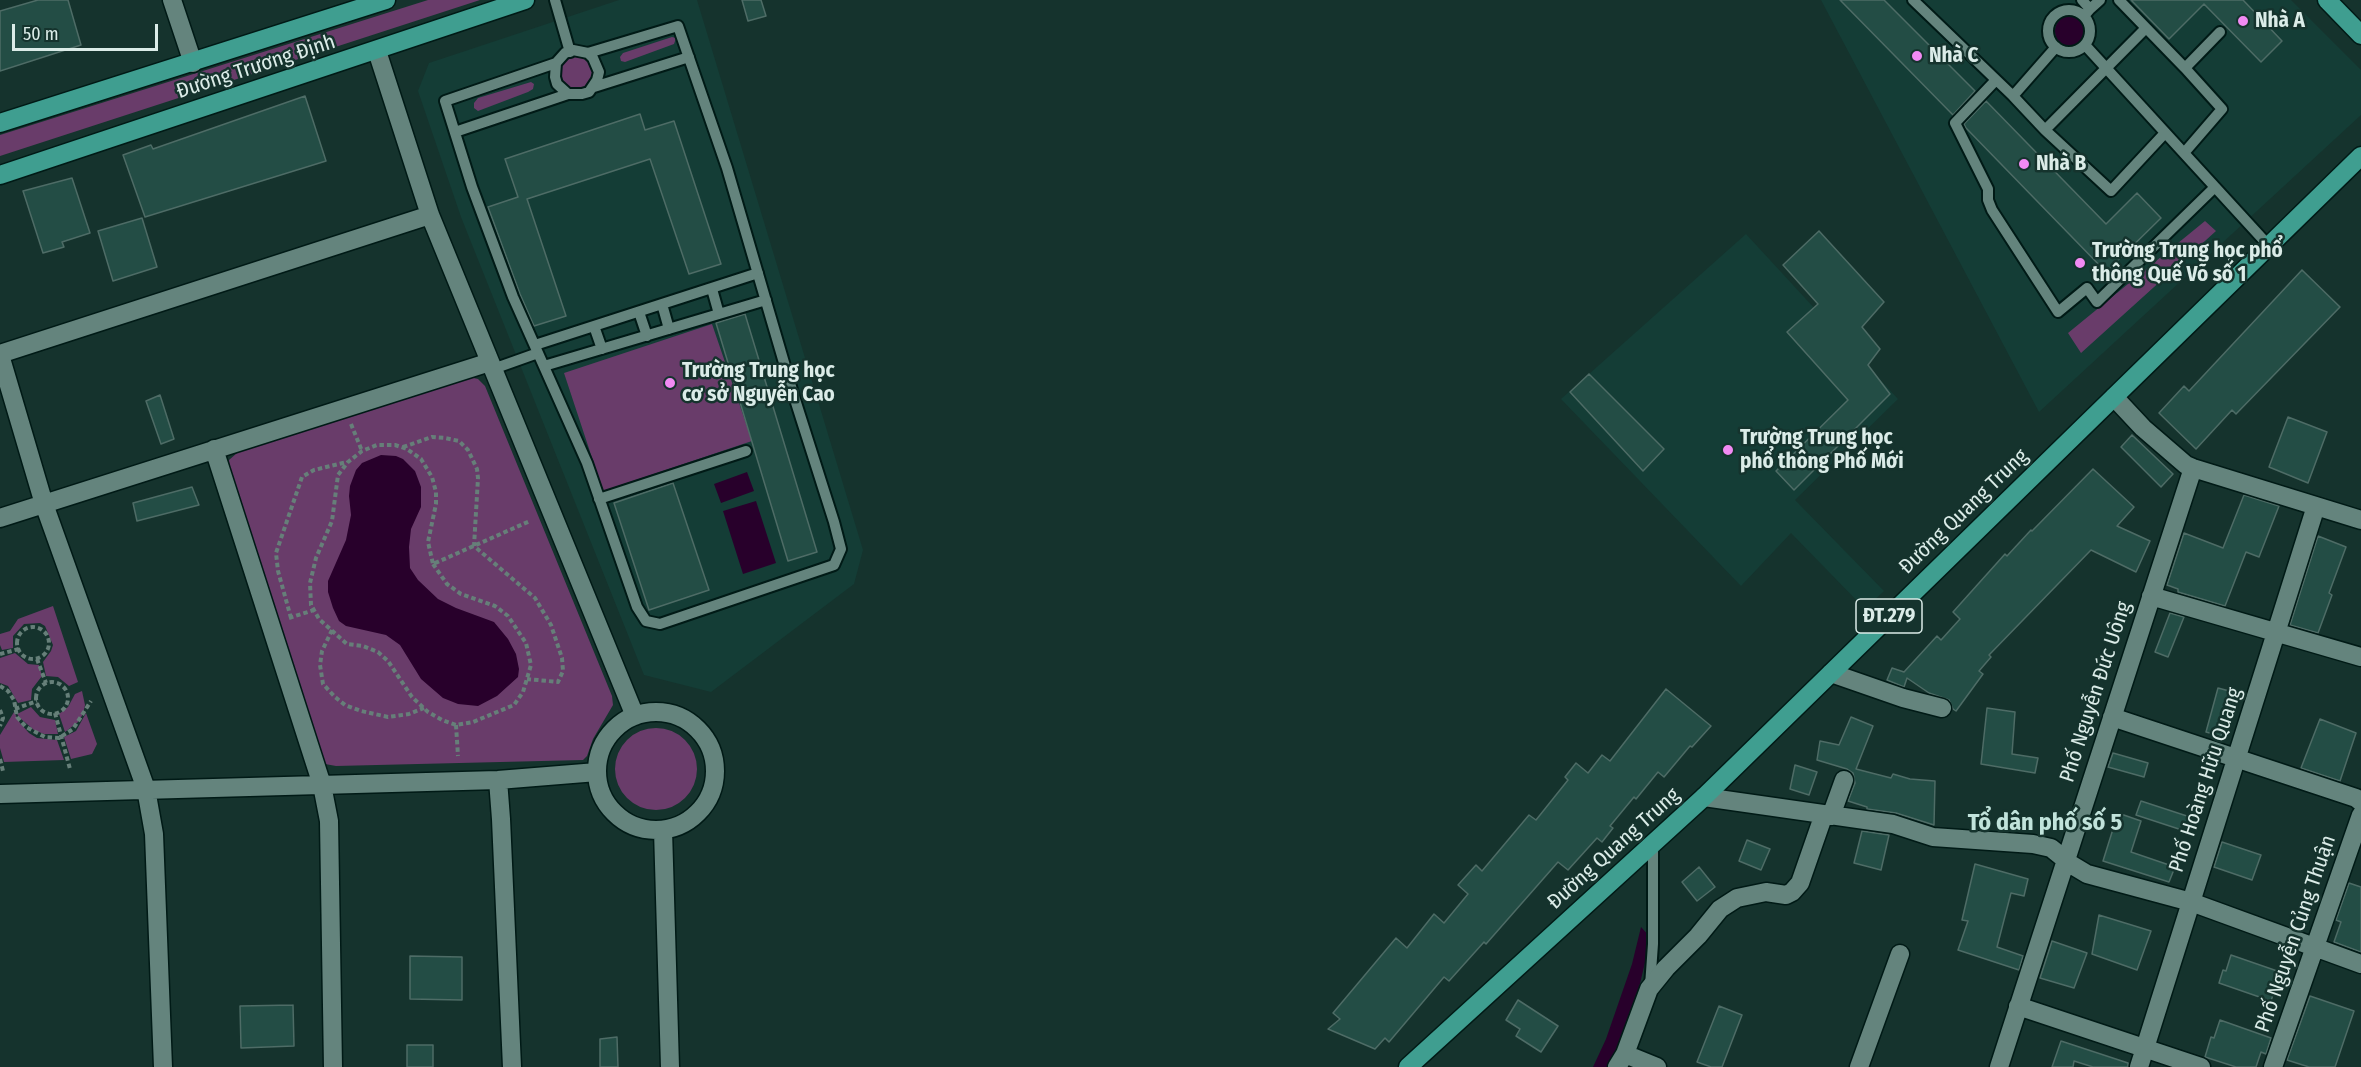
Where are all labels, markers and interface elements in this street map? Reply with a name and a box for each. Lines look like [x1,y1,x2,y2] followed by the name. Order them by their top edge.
[2255,8,2305,34] place label: Nhà A
[15,12,160,50] scale bar
[2236,14,2250,28] marker: Nhà A
[23,23,59,45] text: 50 m
[173,29,339,105] street label: Đường Trương Định
[1929,43,1978,69] place label: Nhà C
[1910,49,1924,63] marker: Nhà C
[2036,151,2086,177] place label: Nhà B
[2017,157,2031,171] marker: Nhà B
[2092,238,2283,288] place label: Trường Trung học phổ thông Quế Võ số 1
[2073,256,2087,270] marker: Trường Trung học phổ thông Quế Võ số 1
[682,358,835,408] place label: Trường Trung học cơ sở Nguyễn Cao
[663,376,677,390] marker: Trường Trung học cơ sở Nguyễn Cao
[1740,425,1904,475] place label: Trường Trung học phổ thông Phố Mới
[1721,443,1735,457] marker: Trường Trung học phổ thông Phố Mới
[1894,444,2034,580] street label: Đường Quang Trung
[2055,598,2137,786] street label: Phố Nguyễn Đức Uông
[1856,599,1922,633] road number: ĐT.279
[2164,684,2248,876] street label: Phố Hoàng Hữu Quang
[1543,783,1685,915] street label: Đường Quang Trung
[1968,809,2122,837] district label: Tổ dân phố số 5
[2250,832,2342,1036] street label: Phố Nguyễn Củng Thuận

